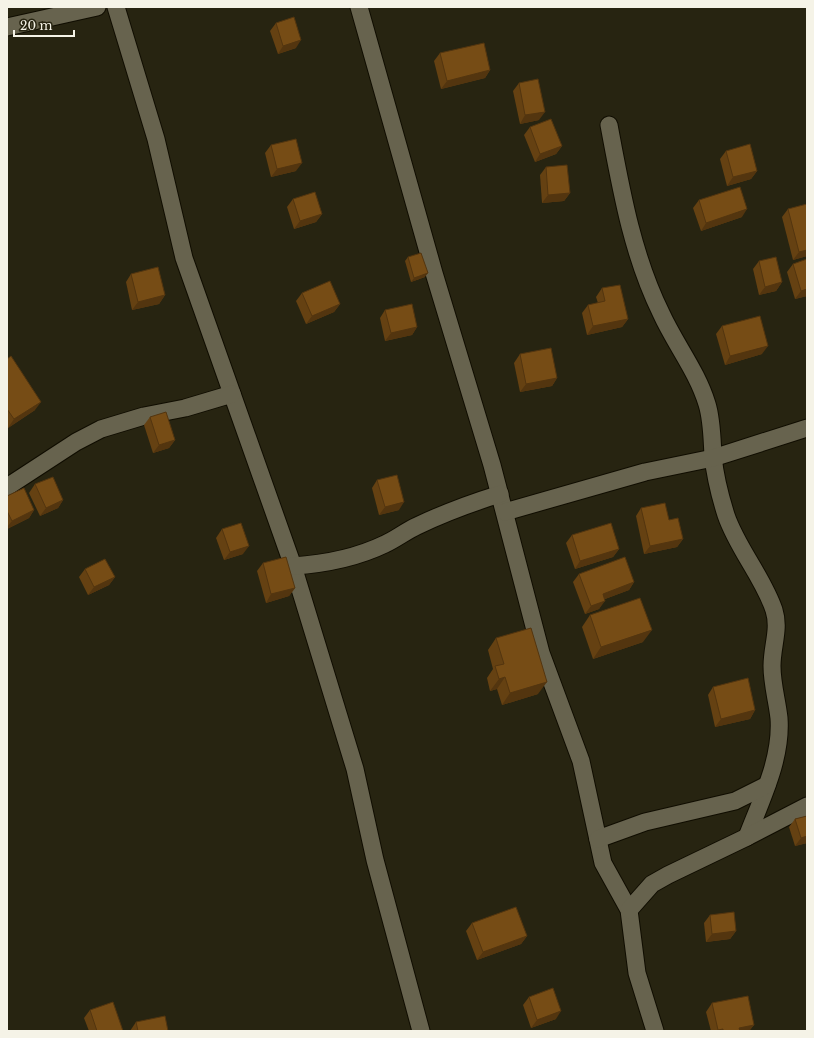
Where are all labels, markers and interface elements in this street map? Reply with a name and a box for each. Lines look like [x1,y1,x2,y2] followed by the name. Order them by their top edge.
[14,12,74,38] scale bar
[20,18,52,33] text: 20 m

